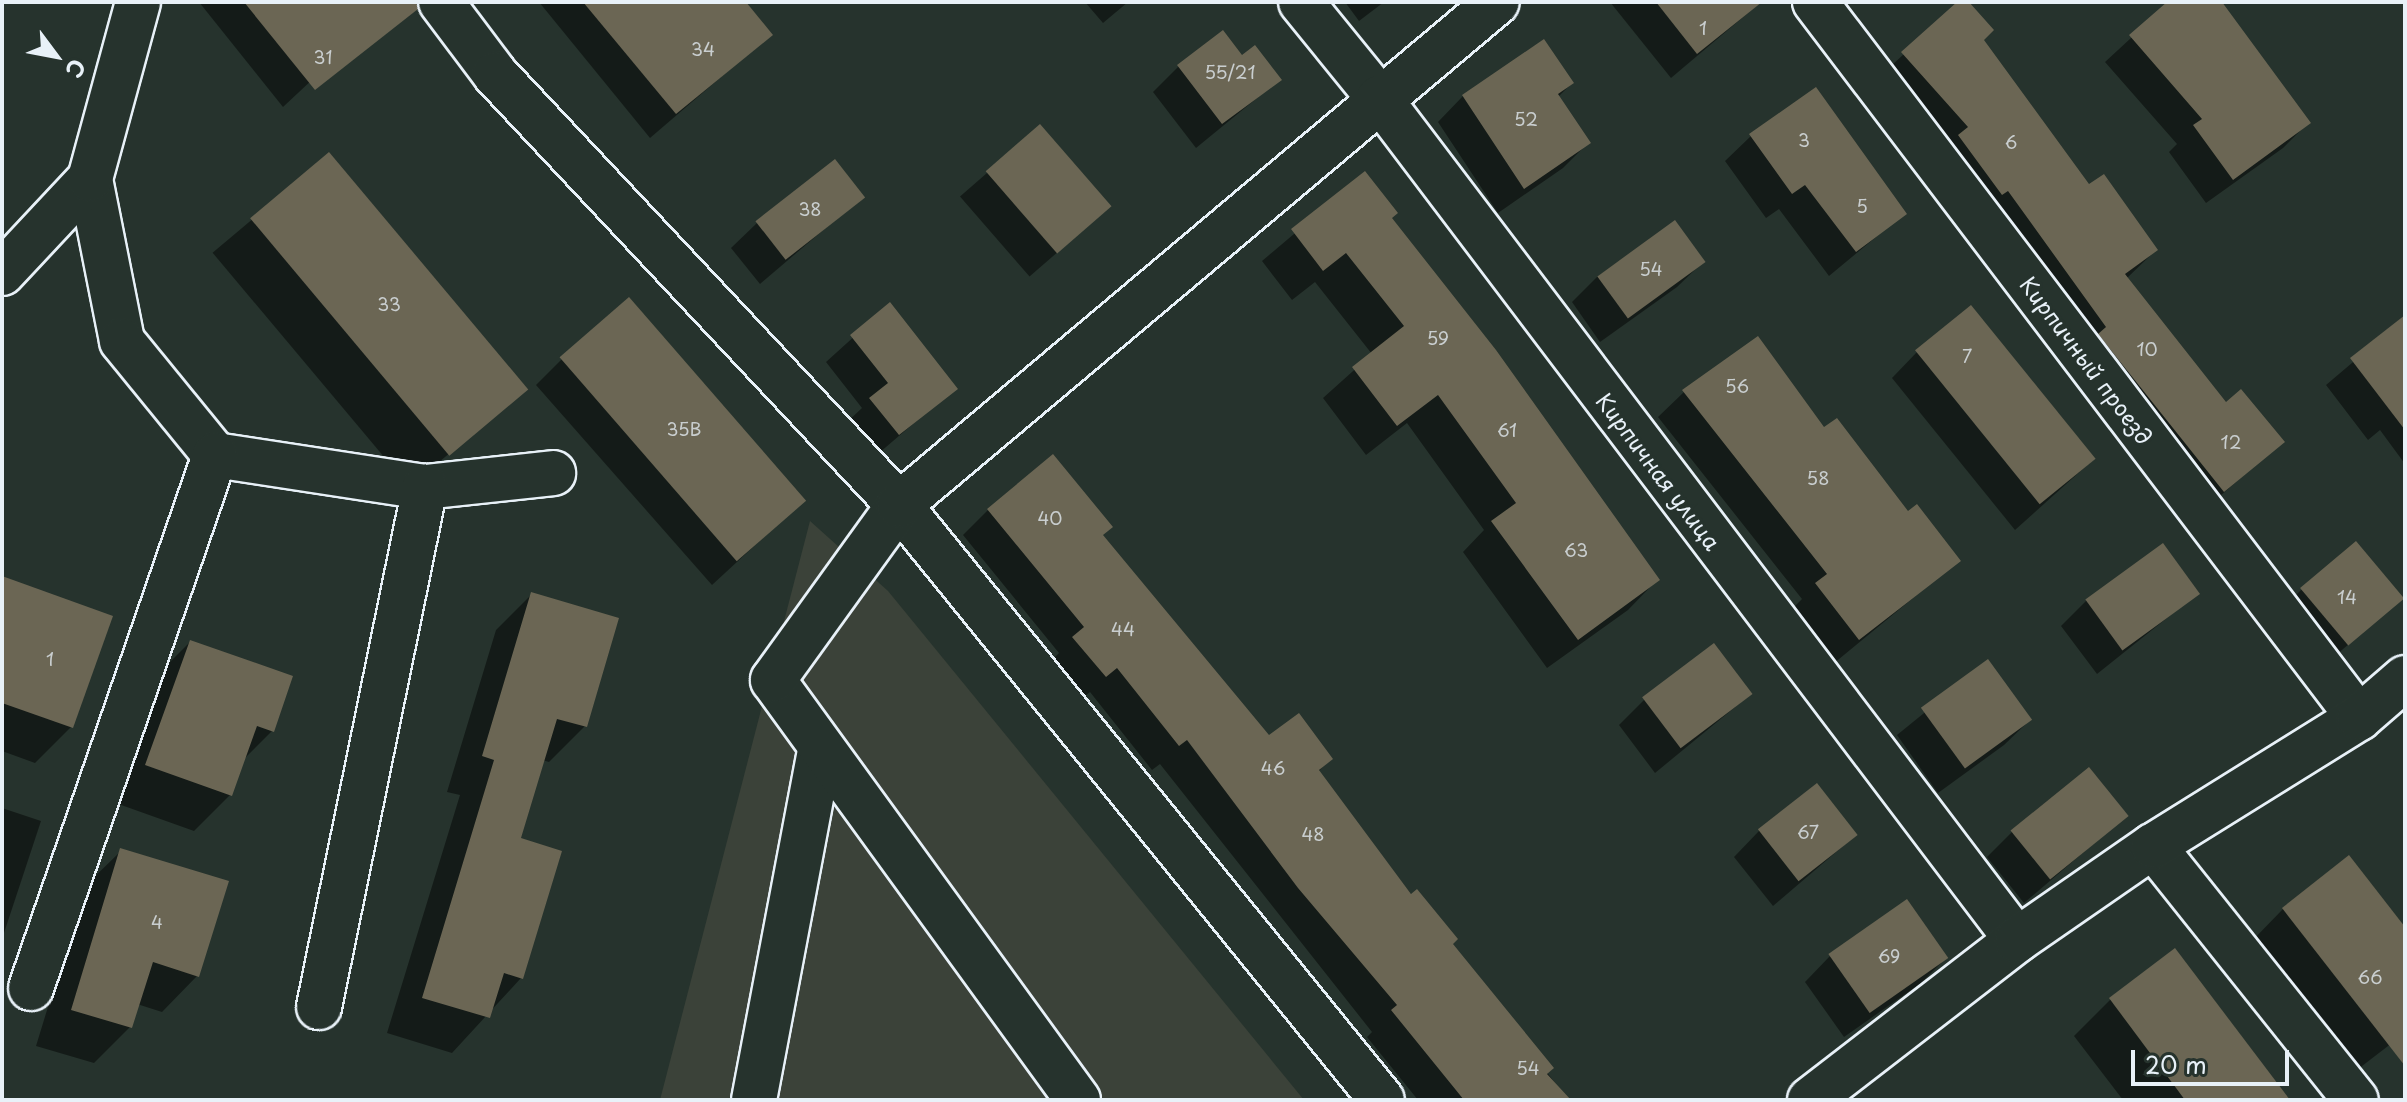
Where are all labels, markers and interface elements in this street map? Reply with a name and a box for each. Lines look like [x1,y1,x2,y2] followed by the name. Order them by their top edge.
[16,16,96,96] north arrow
[1699,17,1707,39] house number: 1
[691,38,715,60] house number: 34
[314,46,332,68] house number: 31
[58,53,95,85] text: С
[1204,61,1256,83] house number: 55/21
[1514,108,1538,130] house number: 52
[1798,129,1810,151] house number: 3
[2005,131,2017,153] house number: 6
[1856,195,1868,217] house number: 5
[798,198,822,220] house number: 38
[1639,258,1663,280] house number: 54
[2015,271,2159,449] street label: Кирпичный проезд
[377,293,401,315] house number: 33
[1427,327,1449,349] house number: 59
[2136,338,2158,360] house number: 10
[1962,345,1972,367] house number: 7
[1725,375,1749,397] house number: 56
[1591,387,1727,555] street label: Кирпичная улица
[667,418,701,440] house number: 35В
[1497,419,1517,441] house number: 61
[2221,431,2241,453] house number: 12
[1807,467,1829,489] house number: 58
[1037,507,1063,529] house number: 40
[1564,539,1588,561] house number: 63
[2337,586,2357,608] house number: 14
[1111,618,1135,640] house number: 44
[46,648,54,670] house number: 1
[1261,757,1285,779] house number: 46
[1797,821,1819,843] house number: 67
[1301,823,1325,845] house number: 48
[151,911,163,933] house number: 4
[1878,945,1900,967] house number: 69
[2358,966,2382,988] house number: 66
[2135,1034,2293,1084] scale bar
[2145,1046,2207,1082] text: 20 m
[1516,1057,1540,1079] house number: 54

